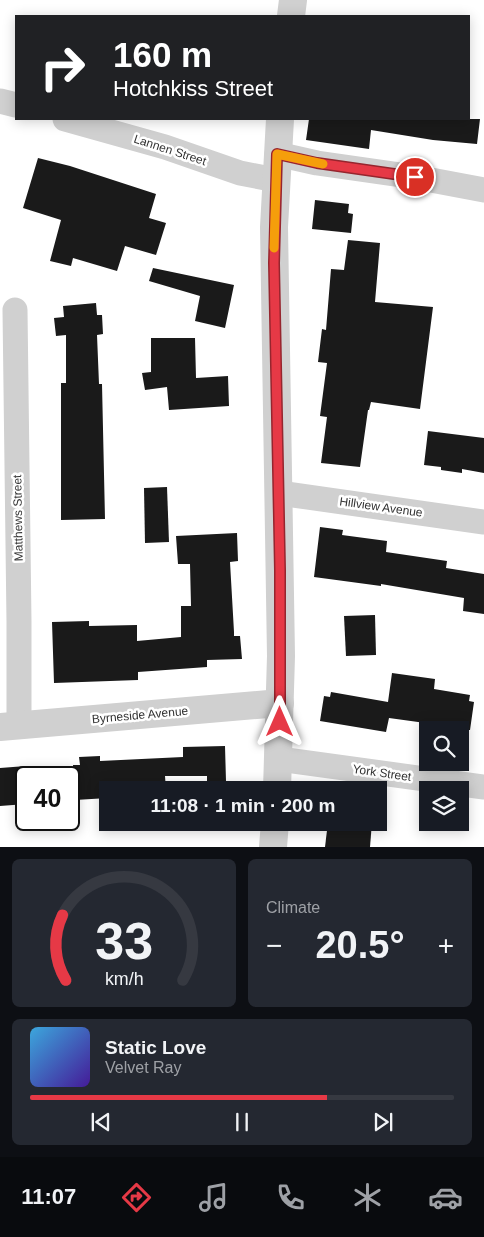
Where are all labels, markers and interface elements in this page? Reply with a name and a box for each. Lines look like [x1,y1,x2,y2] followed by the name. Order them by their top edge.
[30,35,95,100] icon: right
[113,35,212,74] text: 160 m
[113,76,273,101] text: Hotchkiss Street
[132,132,209,169] street label: Lannen Street
[394,156,436,198] pin
[401,163,429,191] icon: arrive
[10,474,26,561] street label: Matthews Street
[339,494,424,520] street label: Hillview Avenue
[253,695,305,747] position arrow
[91,704,189,726] street label: Byrneside Avenue
[419,721,469,831] map controls
[419,721,469,771] button: search
[352,762,413,784] street label: York Street
[15,766,80,831] speed limit sign: 40
[419,781,469,831] button: layers
[151,795,335,816] text: 11:08 · 1 min · 200 m
[266,899,320,916] text: Climate
[95,912,153,970] text: 33
[315,924,405,966] text: 20.5°
[266,930,282,961] text: −
[438,930,454,961] text: +
[105,969,143,989] text: km/h
[105,1037,206,1058] text: Static Love
[105,1059,181,1076] text: Velvet Ray
[87,1108,115,1136] icon: previous
[228,1108,256,1136] icon: pause
[369,1108,397,1136] icon: next
[119,1180,154,1215] icon: directions
[196,1180,231,1215] icon: music
[273,1180,308,1215] icon: phone
[350,1180,385,1215] icon: climate
[428,1180,463,1215] icon: car
[21,1184,76,1209] text: 11:07

